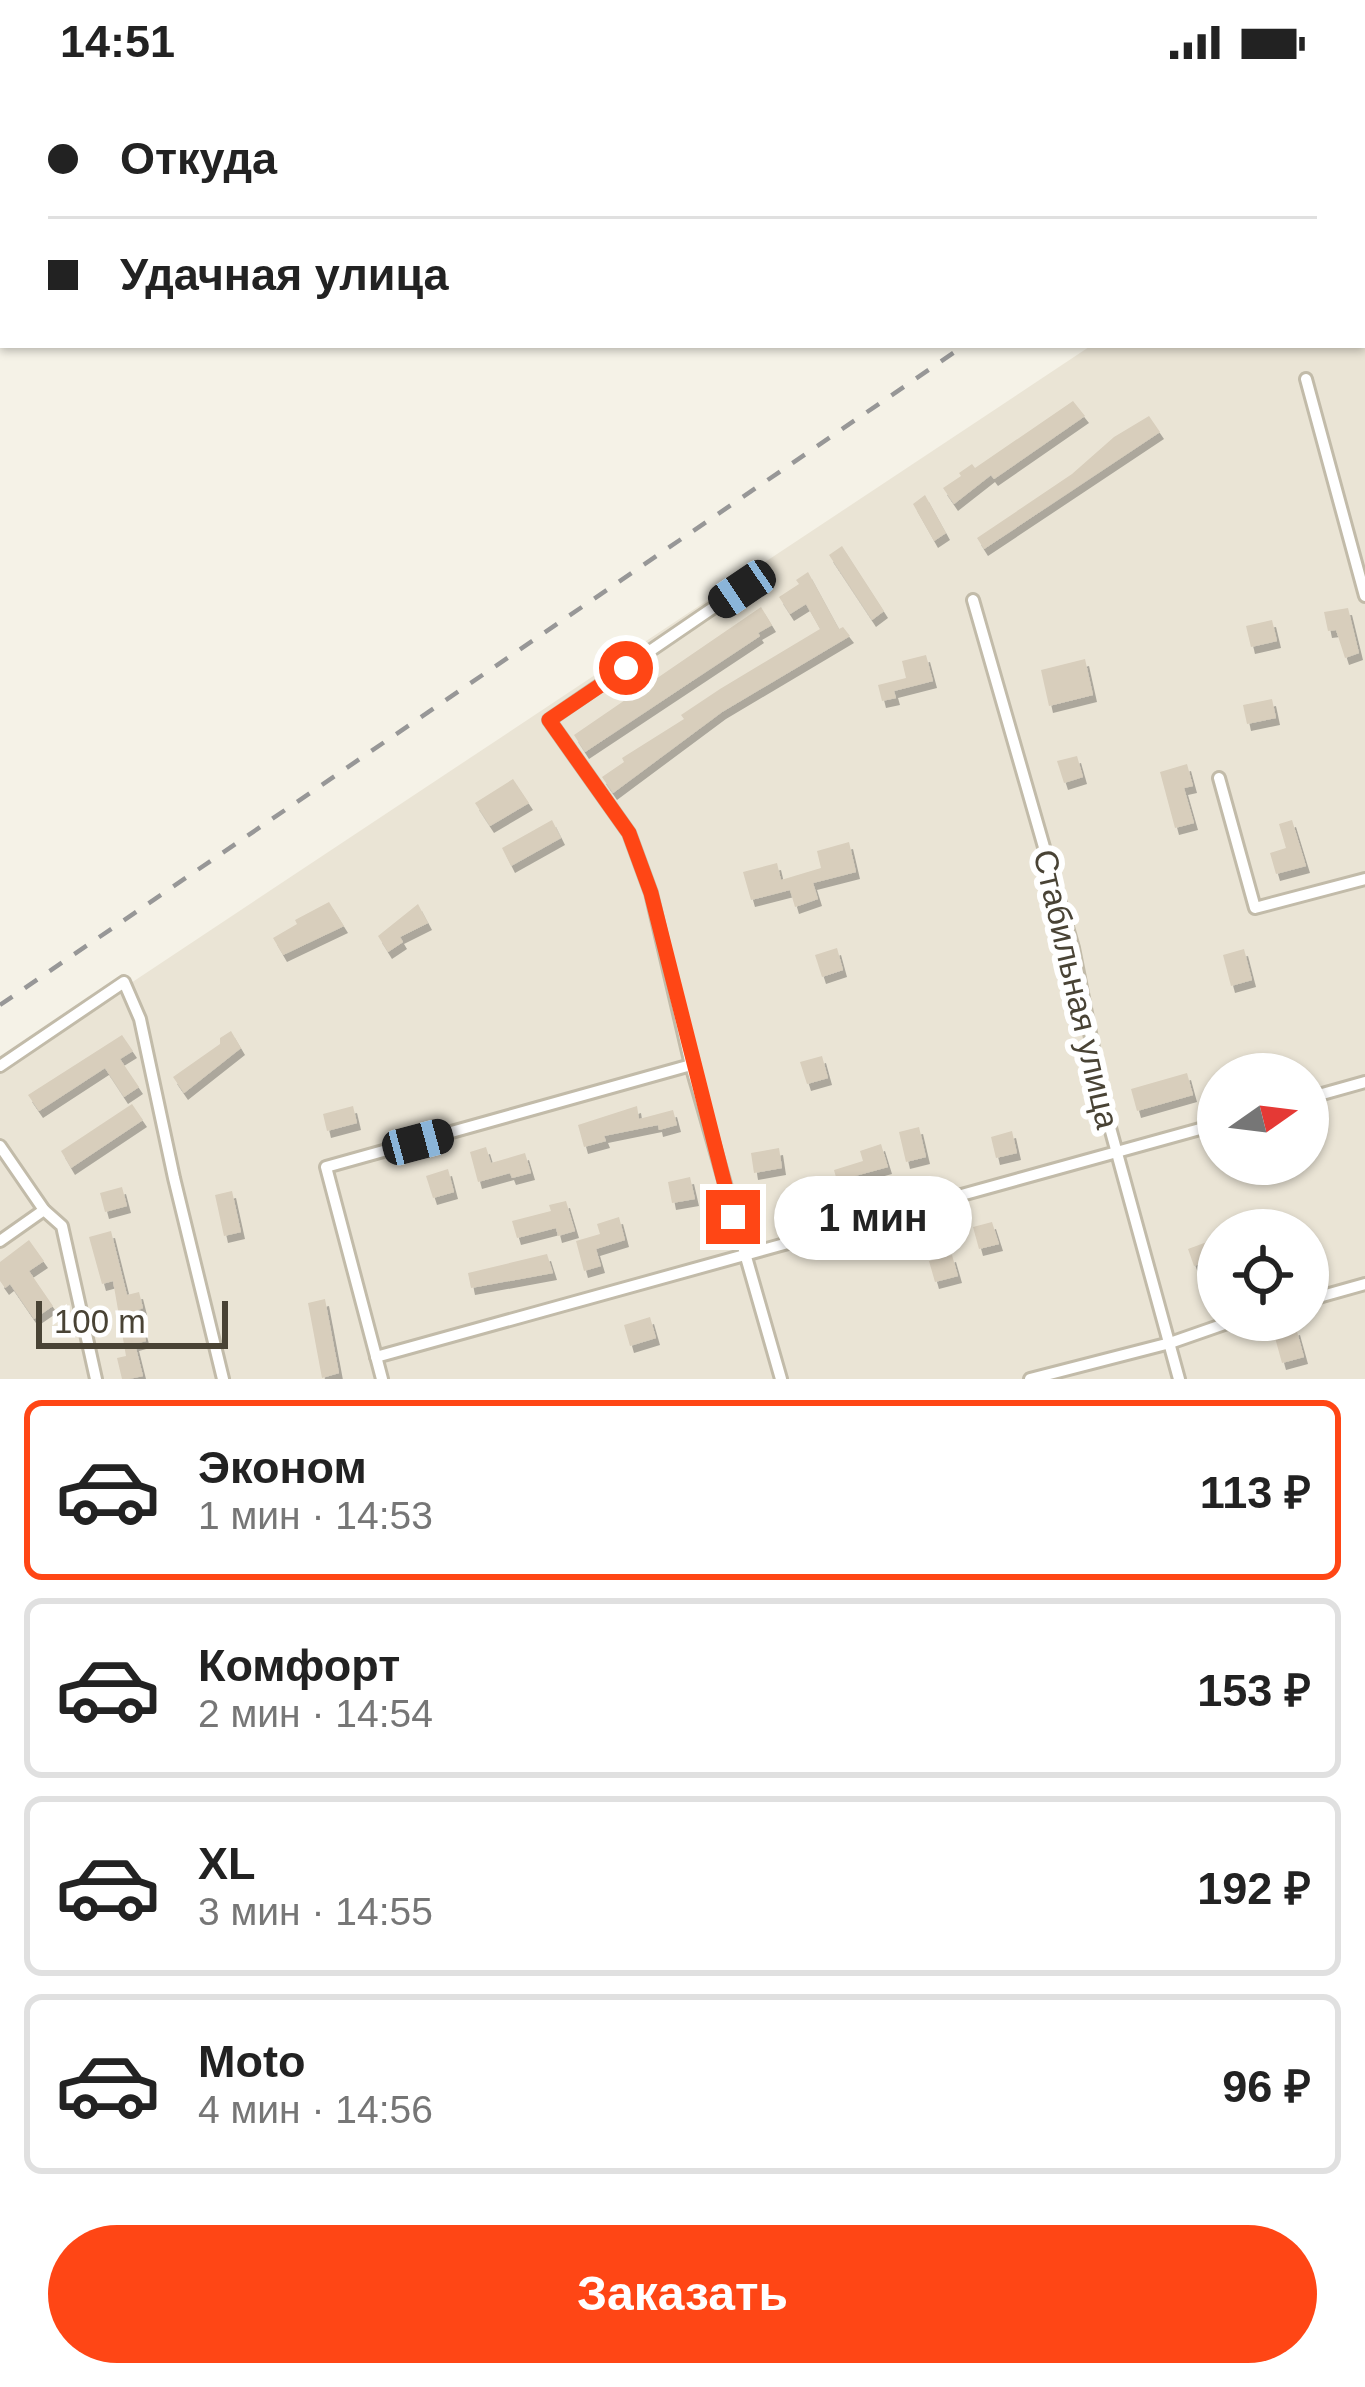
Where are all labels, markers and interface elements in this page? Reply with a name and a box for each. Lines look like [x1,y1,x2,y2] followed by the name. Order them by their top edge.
[60,16,175,67] text: 14:51
[120,133,277,184] text: Откуда
[120,249,449,300] text: Удачная улица
[702,554,782,624] car
[599,641,653,695] route start
[1026,846,1127,1133] street label: Стабильная улица
[1197,1053,1329,1185] north arrow
[1197,1053,1329,1341] map controls
[379,1115,457,1169] car
[775,1175,973,1259] callout: 1 мин
[706,1190,760,1244] route end
[819,1196,927,1239] text: 1 мин
[1197,1209,1329,1341] button: locate
[36,1295,228,1348] scale bar
[54,1303,146,1340] text: 100 m
[54,1436,162,1544] icon: car
[198,1442,367,1493] text: Эконом
[1200,1467,1311,1518] text: 113 ₽
[198,1494,433,1537] text: 1 мин · 14:53
[54,1634,162,1742] icon: car
[198,1640,400,1691] text: Комфорт
[1197,1665,1311,1716] text: 153 ₽
[198,1692,433,1735] text: 2 мин · 14:54
[54,1832,162,1940] icon: car
[198,1838,256,1889] text: XL
[1197,1863,1311,1914] text: 192 ₽
[198,1890,433,1933] text: 3 мин · 14:55
[54,2030,162,2138] icon: car
[198,2036,305,2087] text: Moto
[1222,2061,1311,2112] text: 96 ₽
[198,2088,433,2131] text: 4 мин · 14:56
[48,2225,1317,2363] button: Заказать

